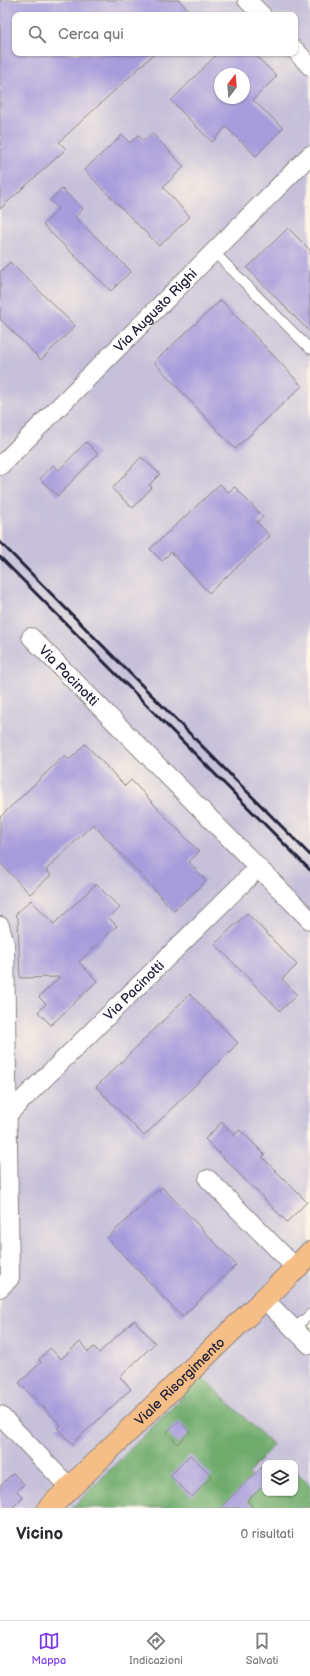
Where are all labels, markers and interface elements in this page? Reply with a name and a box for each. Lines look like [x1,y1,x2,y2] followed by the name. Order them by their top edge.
[12,12,298,56] search box
[26,23,48,45] icon: search
[58,25,124,44] text: Cerca qui
[214,68,250,104] north arrow
[111,265,201,356] street label: Via Augusto Righi
[35,642,102,710] street label: Via Pacinotti
[100,957,168,1024] street label: Via Pacinotti
[131,1334,228,1429] street label: Viale Risorgimento
[262,1460,298,1496] map controls
[262,1460,298,1496] button: layers
[16,1524,63,1544] text: Vicino
[241,1526,294,1542] text: 0 risultati
[32,1630,66,1667] tab: Mappa
[129,1630,183,1667] tab: Indicazioni
[246,1630,278,1667] tab: Salvati

